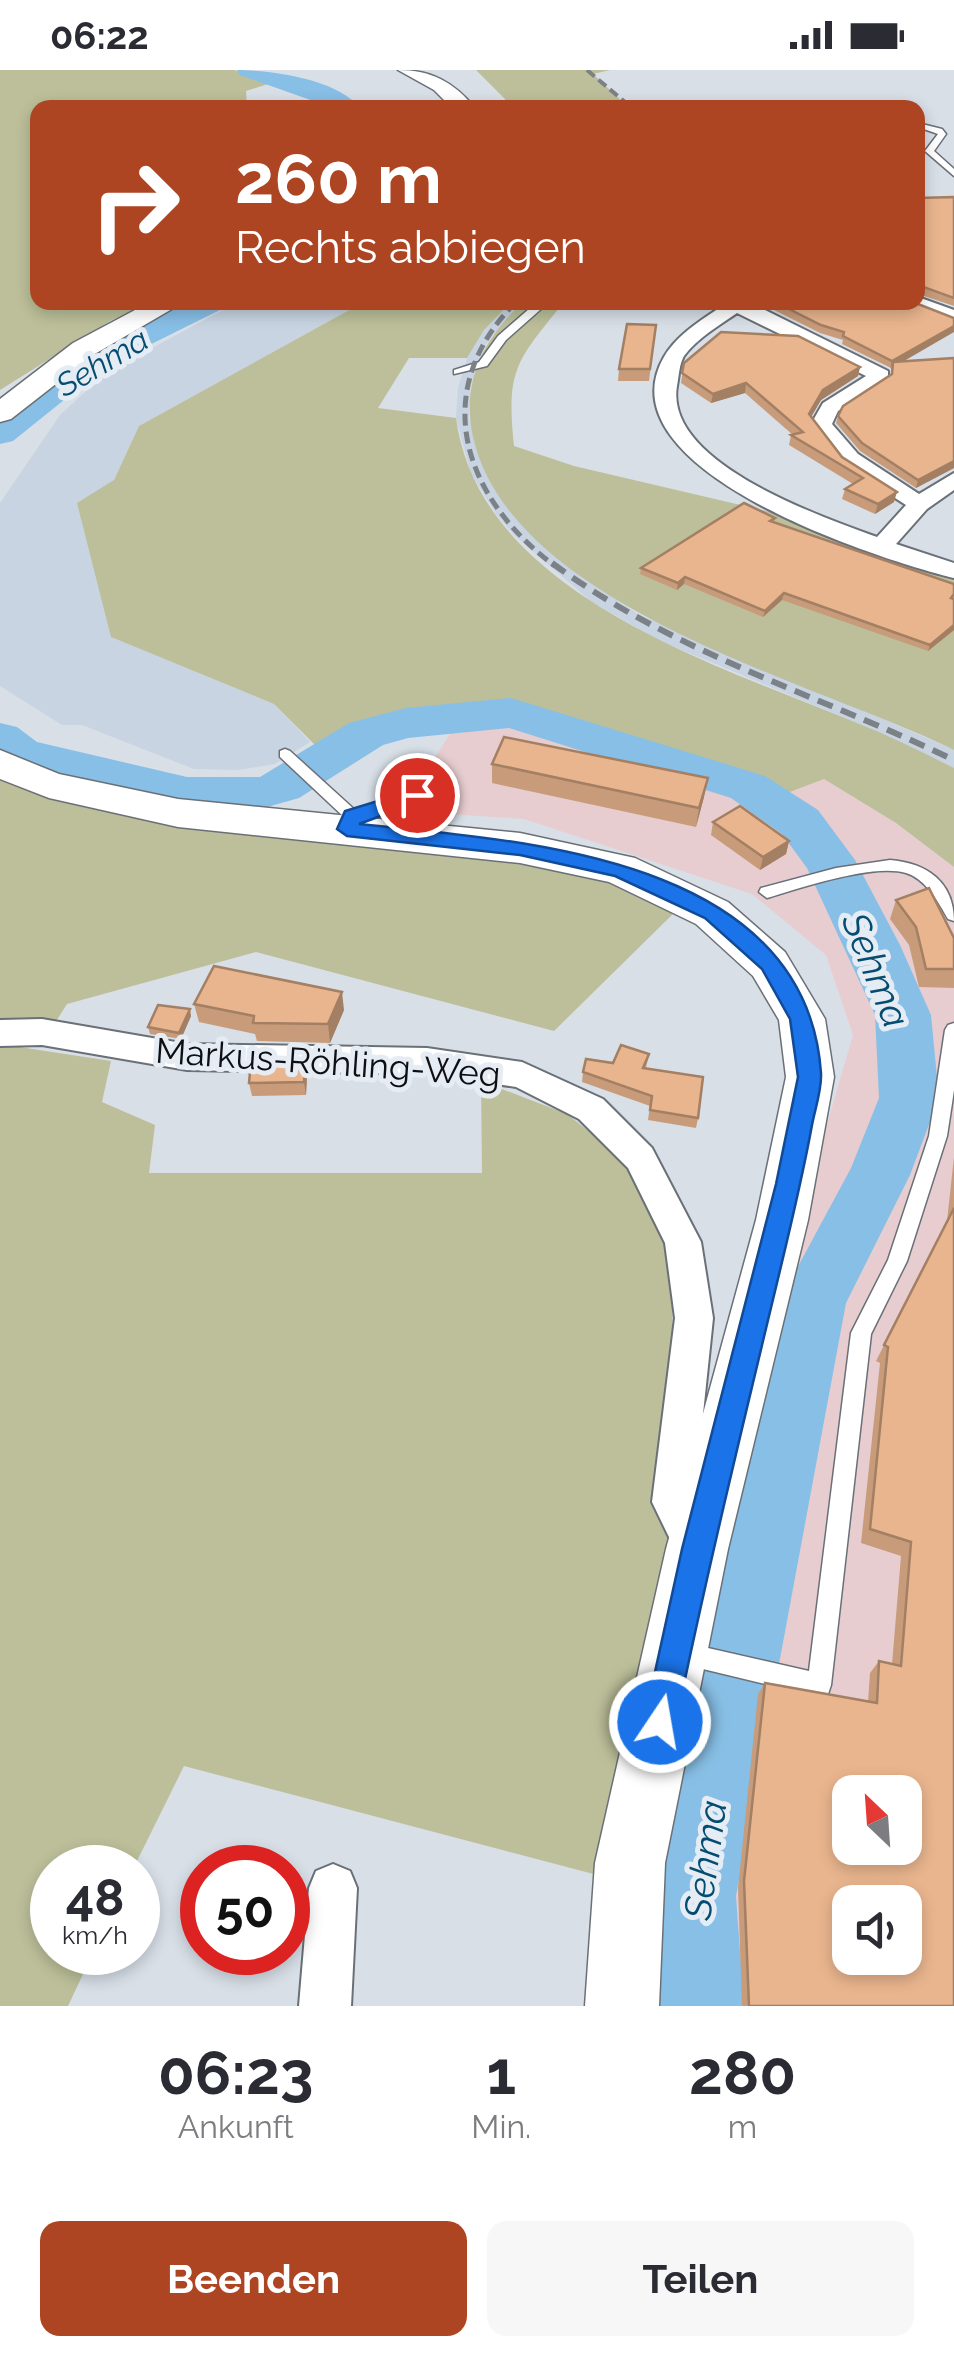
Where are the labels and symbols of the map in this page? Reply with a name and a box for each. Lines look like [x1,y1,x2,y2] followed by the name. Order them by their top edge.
[48,320,155,404] water label: Sehma
[375,753,460,838] pin
[832,905,919,1034] water label: Sehma
[154,1029,502,1095] street label: Markus-Röhling-Weg
[608,1670,712,1774] position arrow
[832,1775,922,1865] north arrow
[674,1798,736,1923] water label: Sehma
[180,1845,310,1975] speed limit sign: 50

